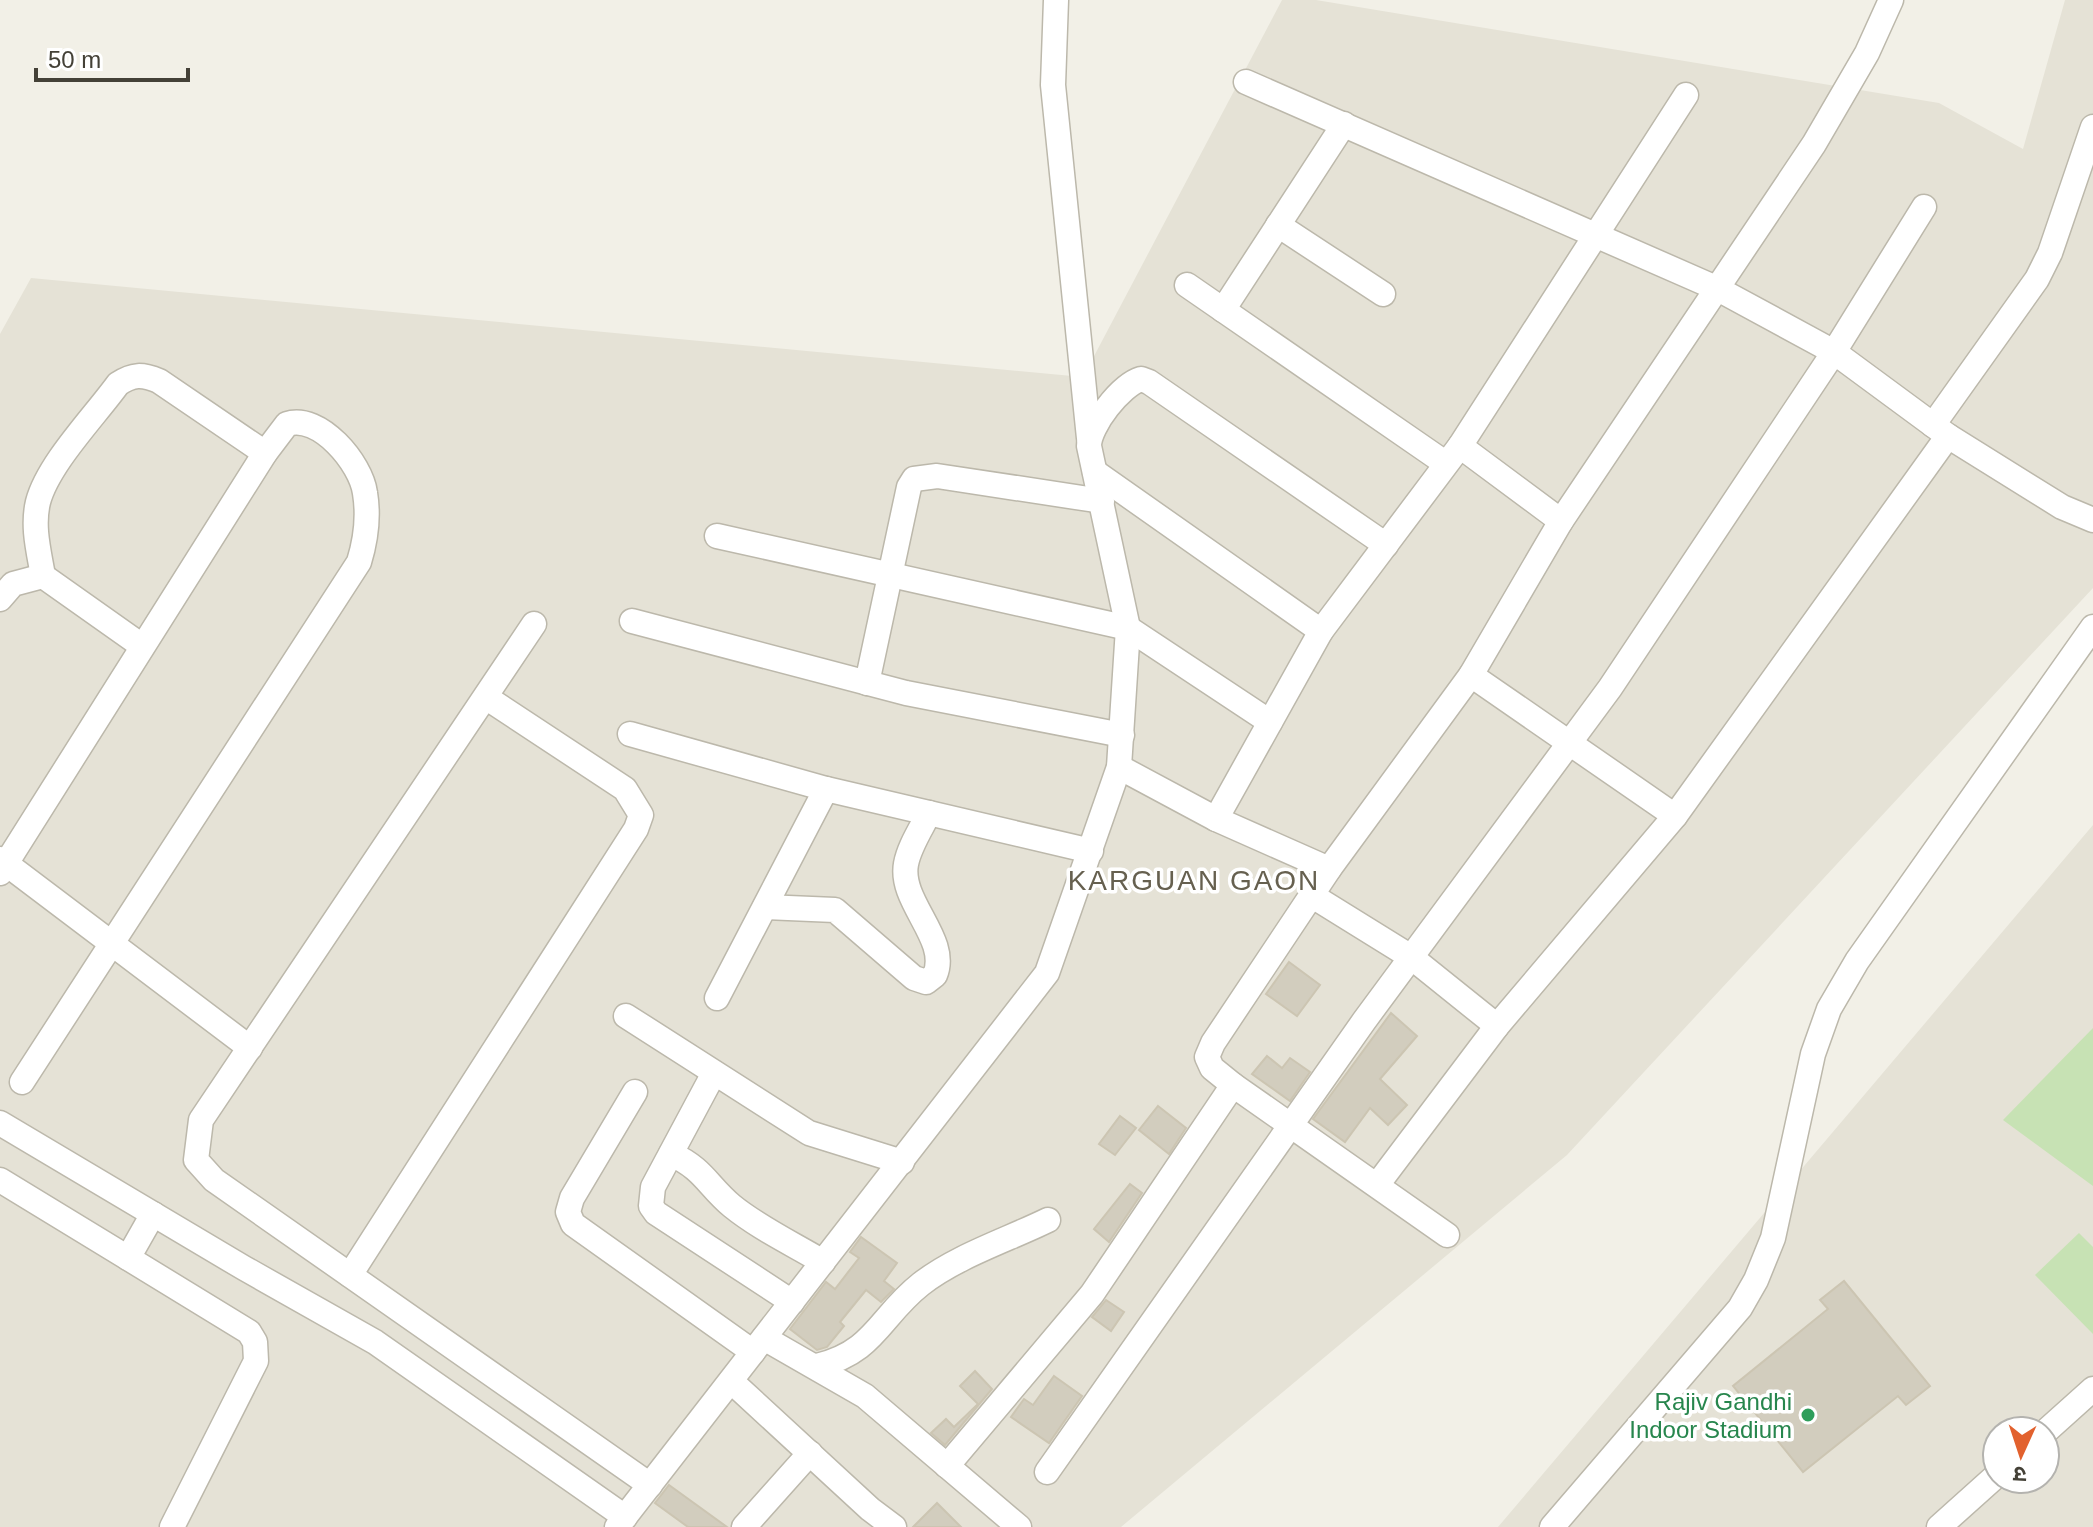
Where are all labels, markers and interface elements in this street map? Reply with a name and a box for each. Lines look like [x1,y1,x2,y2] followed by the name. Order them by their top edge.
[36,32,188,82] scale bar
[48,46,101,73] text: 50 m
[1068,865,1320,896] district label: KARGUAN GAON
[1629,1388,1792,1443] place label: Rajiv Gandhi Indoor Stadium
[1799,1406,1817,1424] marker: Rajiv Gandhi Indoor Stadium
[1981,1415,2061,1495] north arrow
[2012,1462,2027,1487] text: उ

